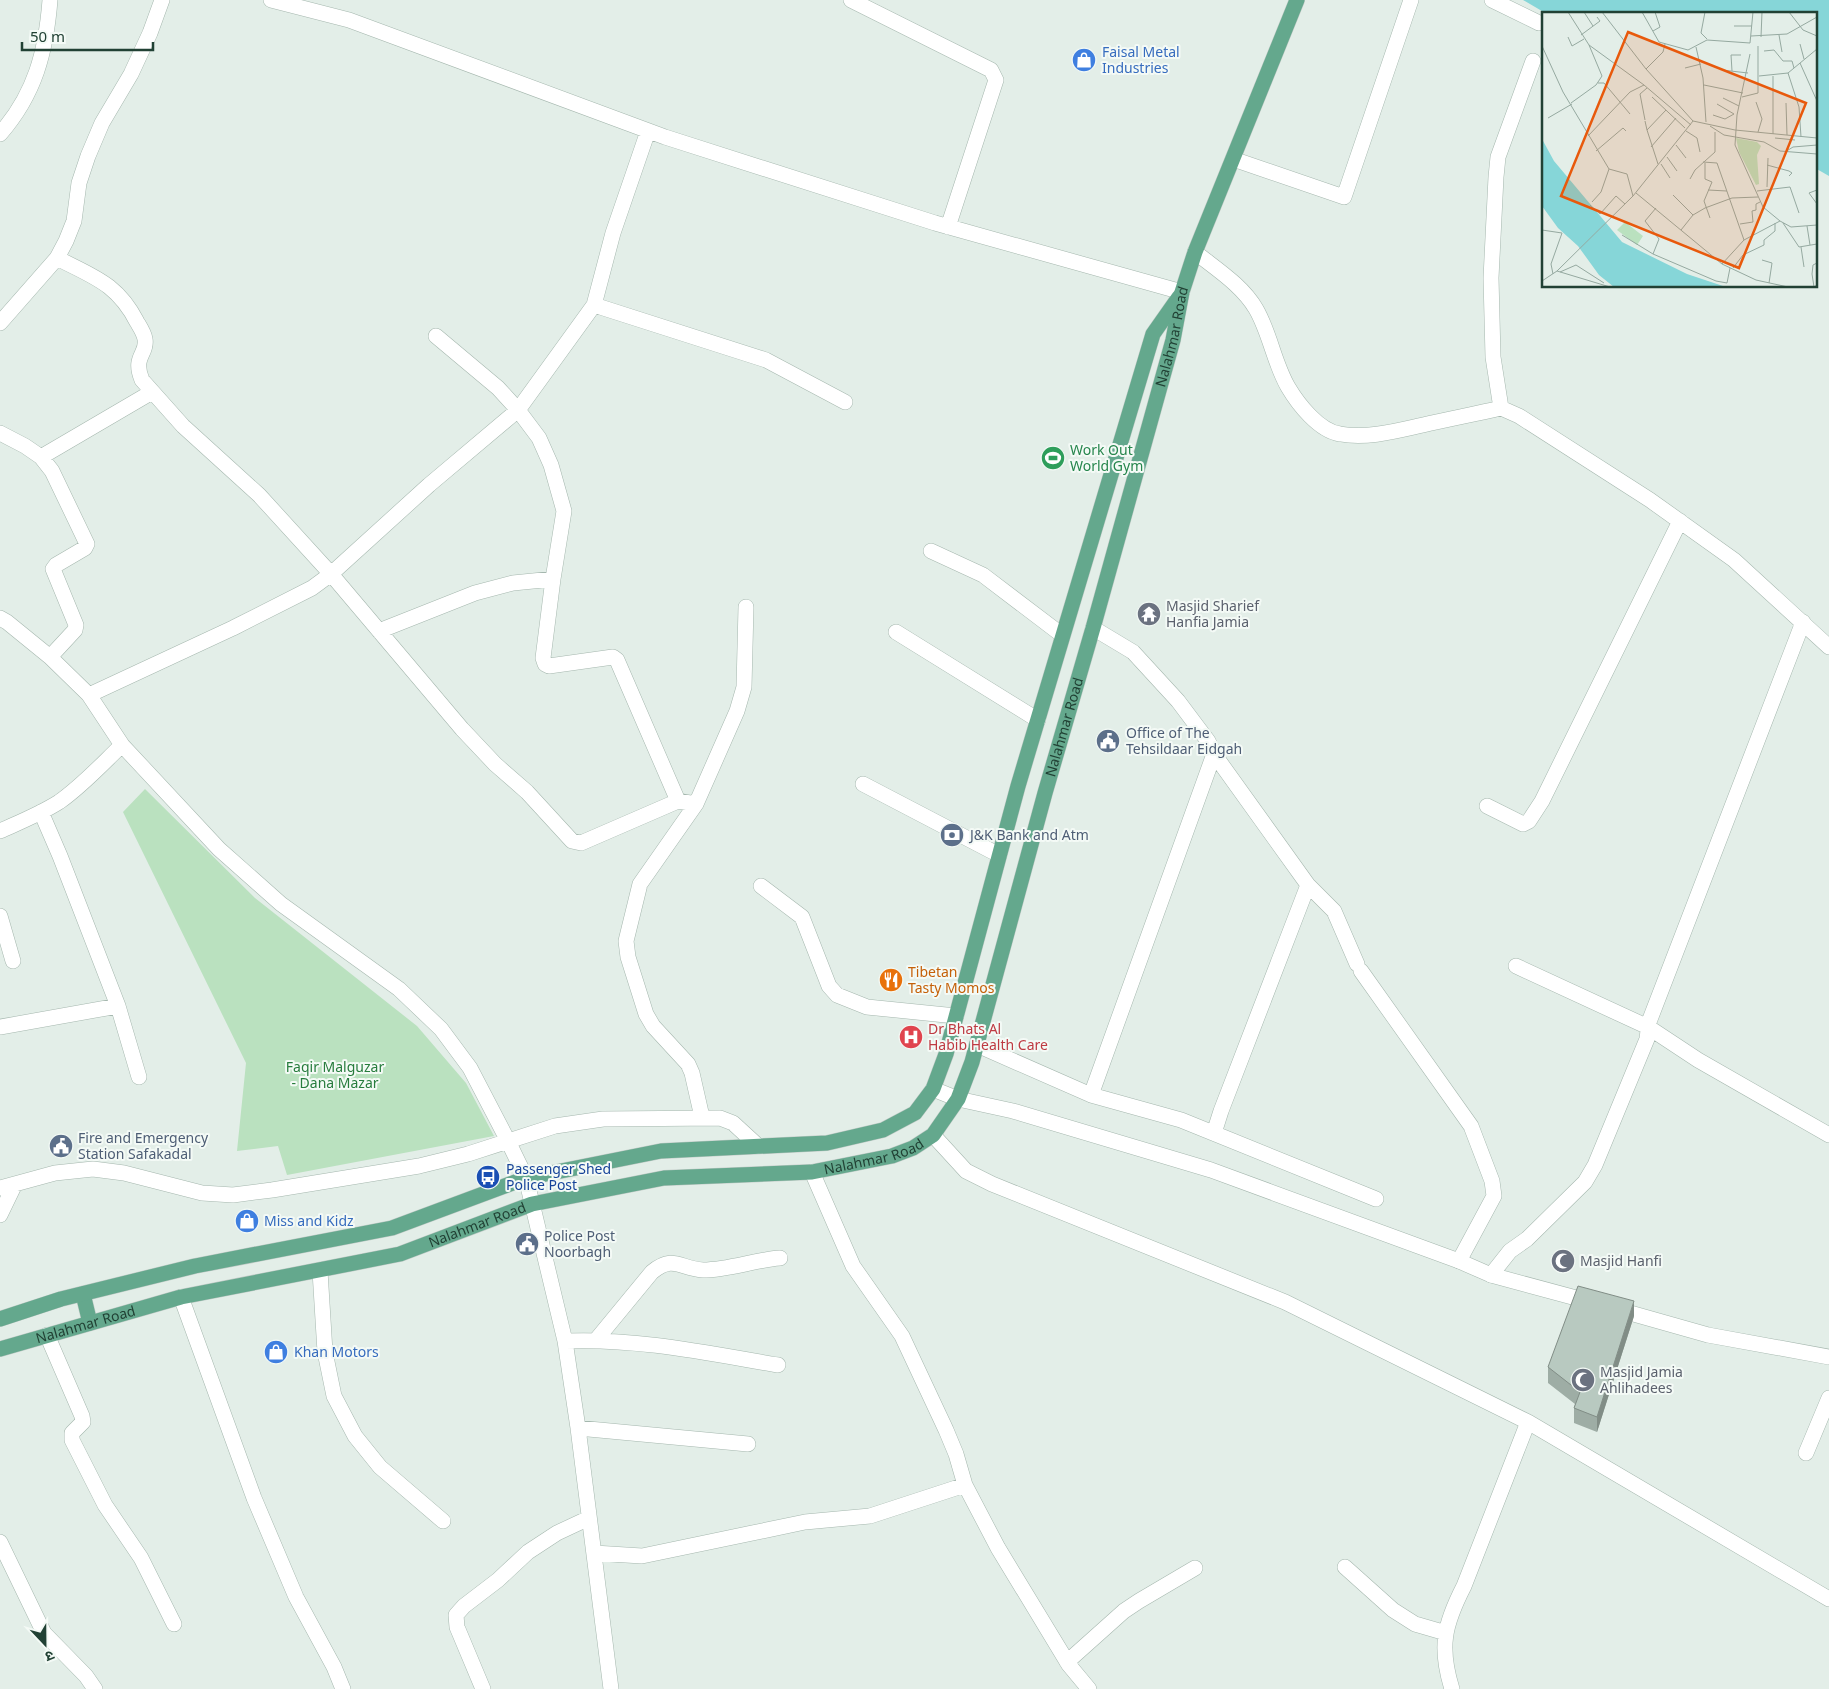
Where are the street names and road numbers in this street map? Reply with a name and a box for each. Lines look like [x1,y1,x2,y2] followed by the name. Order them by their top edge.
[1150,284,1192,389] street label: Nalahmar Road
[1040,675,1087,779] street label: Nalahmar Road
[822,1134,927,1178] street label: Nalahmar Road
[426,1197,528,1251] street label: Nalahmar Road
[33,1301,137,1347] street label: Nalahmar Road

